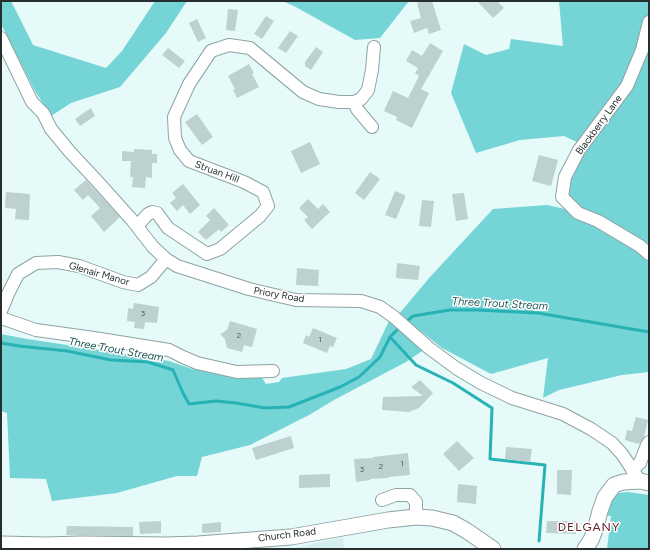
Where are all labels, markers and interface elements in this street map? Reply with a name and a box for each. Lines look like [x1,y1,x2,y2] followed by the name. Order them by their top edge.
[573,93,625,157] street label: Blackberry Lane
[193,158,241,186] street label: Struan Hill
[67,260,131,288] street label: Glenair Manor
[253,285,305,305] street label: Priory Road
[452,295,548,313] water label: Three Trout Stream
[141,309,145,319] house number: 3
[237,331,241,341] house number: 2
[68,335,164,365] water label: Three Trout Stream
[318,335,322,345] house number: 1
[400,459,404,469] house number: 1
[379,462,383,472] house number: 2
[360,465,364,475] house number: 3
[558,520,620,534] district label: DELGANY
[257,525,317,545] street label: Church Road

